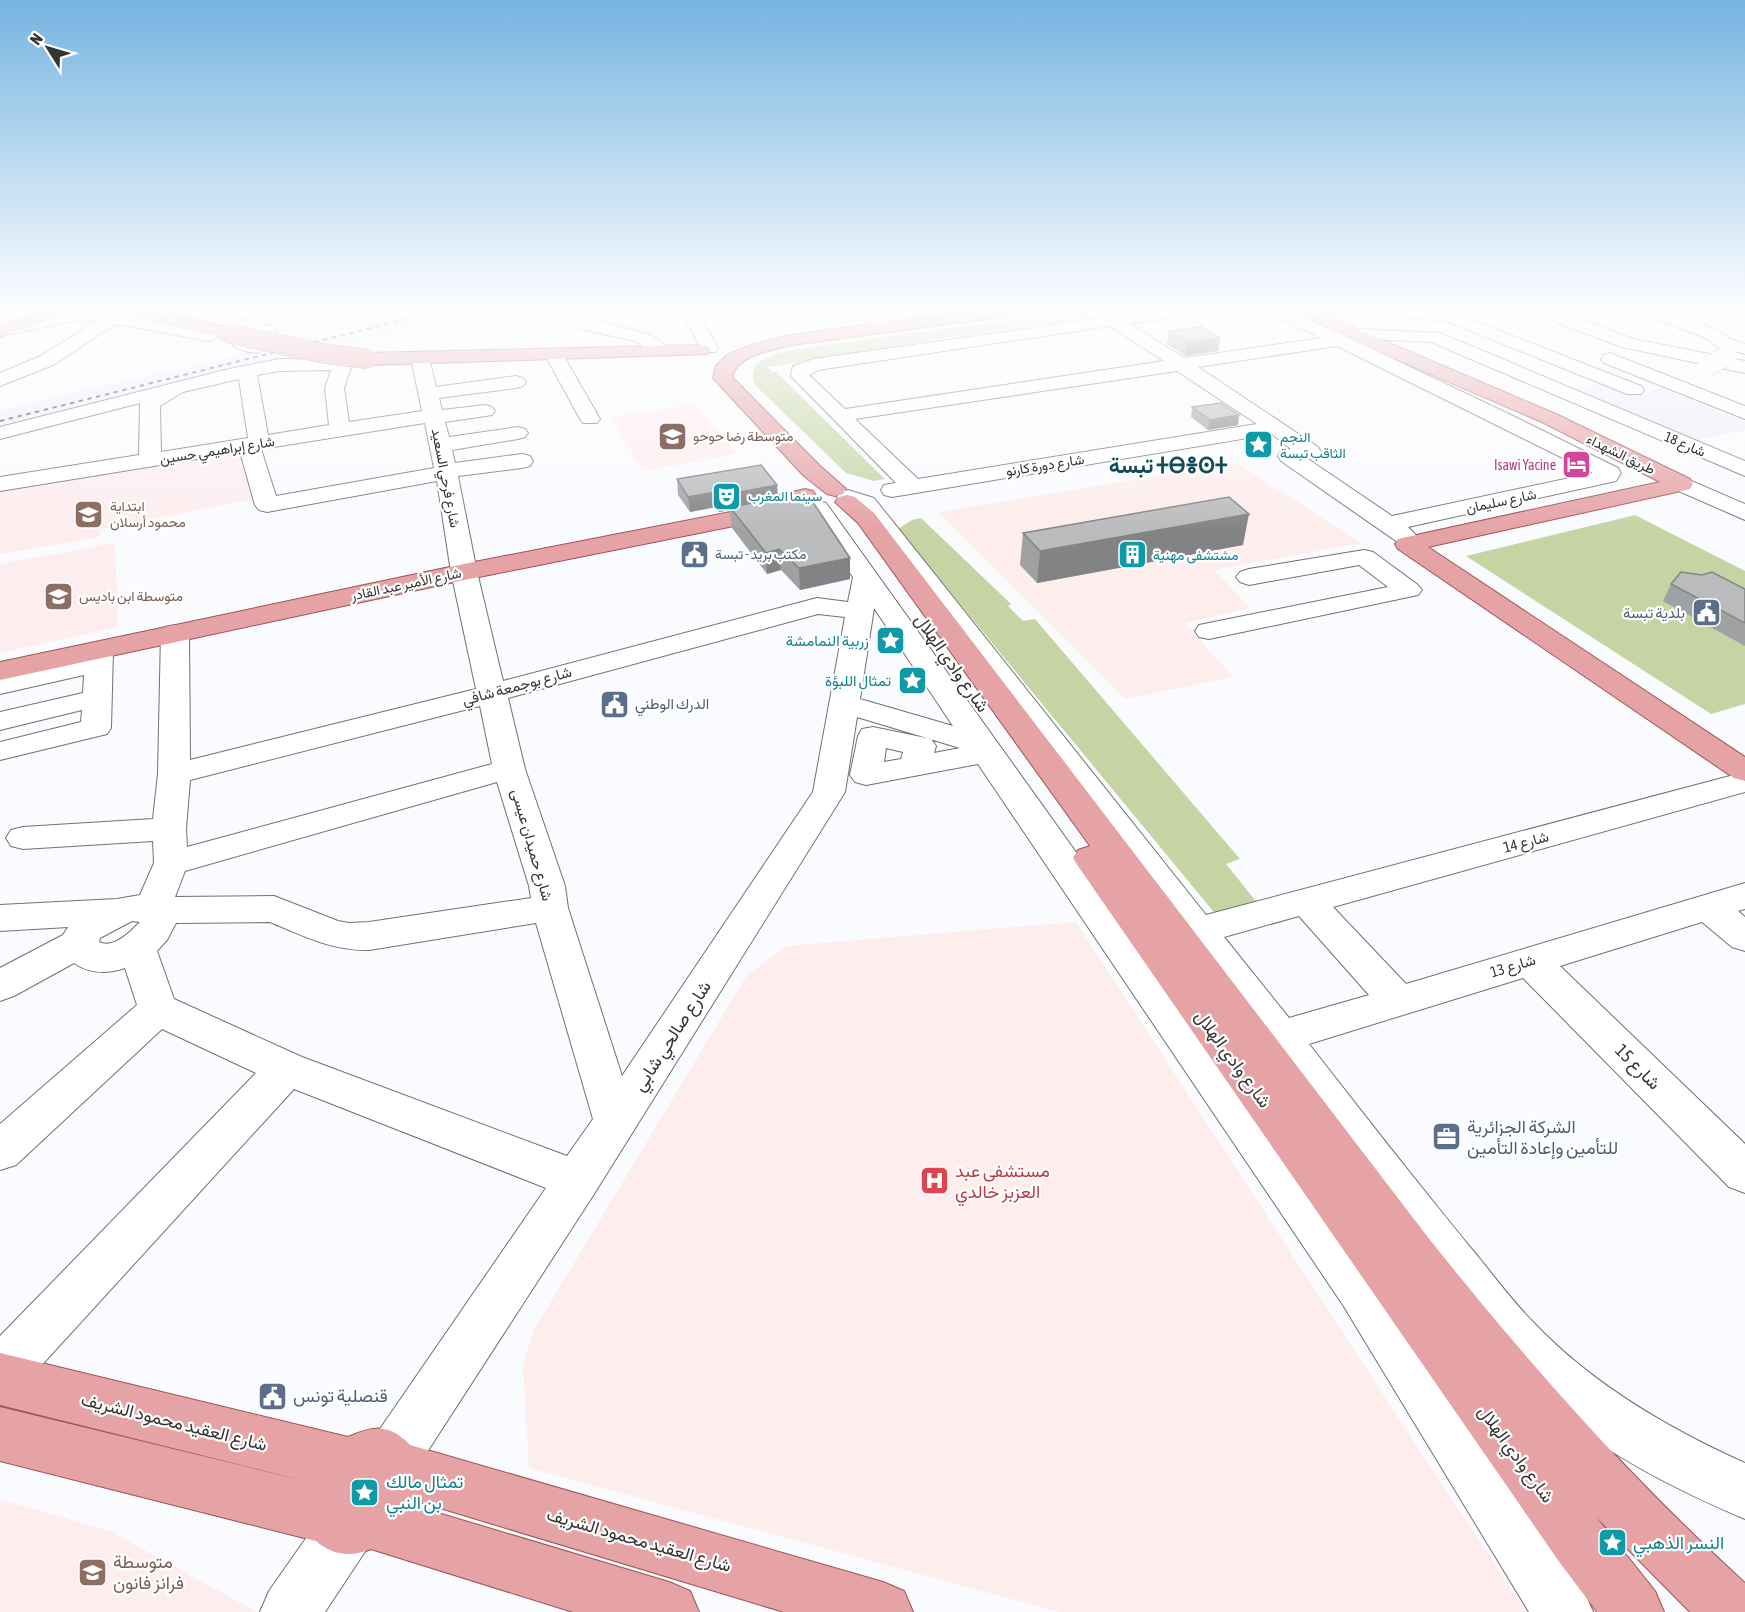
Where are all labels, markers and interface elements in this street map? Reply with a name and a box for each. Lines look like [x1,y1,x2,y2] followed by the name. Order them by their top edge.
[18,18,78,78] north arrow
[26,30,46,48] text: N
[656,420,688,452] school or university icon: متوسطة رضا حوحو
[425,427,463,530] street label: شارع فرحي السعيد
[693,428,794,445] place label: متوسطة رضا حوحو
[1661,428,1708,463] street label: شارع 18
[1243,429,1275,461] place icon: النجم الثاقب تبسة
[1280,429,1346,462] place label: النجم الثاقب تبسة
[1584,431,1658,478] street label: طريق الشهداء
[158,433,276,471] street label: شارع إبراهيمي حسين
[1561,449,1593,481] hotel icon: Isawi Yacine
[1005,451,1086,482] street label: شارع دورة كارنو
[1109,452,1227,479] district label: تبسة ⵜⴱⴻⵙⵜ
[1494,457,1556,473] place label: Isawi Yacine
[711,480,743,512] theatre icon: سينما المغرب
[1464,486,1538,519] street label: شارع سليمان
[748,488,822,505] place label: سينما المغرب
[73,498,105,530] school or university icon: ابتداية محمود أرسلان
[110,498,186,531] place label: ابتداية محمود أرسلان
[678,538,710,570] public building icon: مكتب بريد - تبسة
[1116,539,1148,571] building icon: مشتشفى مهنية
[715,546,806,563] place label: مكتب بريد - تبسة
[1153,547,1239,564] place label: مشتشفى مهنية
[348,564,463,607] street label: شارع الأمير عبد القادر
[42,580,74,612] school or university icon: متوسطة ابن باديس
[79,588,183,605] place label: متوسطة ابن باديس
[1690,597,1722,629] public building icon: بلدية تبسة
[1623,604,1685,622] place label: بلدية تبسة
[907,609,994,719] street label: شارع وادي الهلال
[874,625,906,657] place icon: زربية النمامشة
[786,632,869,650] place label: زربية النمامشة
[460,663,575,713] street label: شارع بوجمعة شافي
[896,665,928,697] place icon: تمثال اللبؤة
[825,672,891,690] place label: تمثال اللبؤة
[598,688,630,720] public building icon: الدرك الوطني
[635,695,709,717] place label: الدرك الوطني
[505,787,557,904] street label: شارع حميدان عيسى
[1501,827,1551,859] street label: شارع 14
[1488,951,1539,983] street label: شارع 13
[628,976,719,1098] street label: شارع صالحي شابي
[1187,1006,1276,1114] street label: شارع وادي الهلال
[1610,1040,1665,1095] street label: شارع 15
[1467,1116,1618,1160] place label: الشركة الجزائرية للتأمين وإعادة التأمين
[1430,1121,1462,1153] office icon: الشركة الجزائرية للتأمين وإعادة التأمين
[955,1160,1050,1207] place label: مستشفى عبد العزبز خالدي
[918,1165,950,1197] hospital icon: مستشفى عبد العزبز خالدي
[256,1380,288,1412] public building icon: قنصلية تونس
[293,1385,388,1407] place label: قنصلية تونس
[78,1388,269,1457] street label: شارع العقيد محمود الشريف
[1470,1401,1559,1509] street label: شارع وادي الهلال
[386,1471,463,1518] place label: تمثال مالك بن النبي
[349,1476,381,1508] place icon: تمثال مالك بن النبي
[544,1503,734,1578] street label: شارع العقيد محمود الشريف
[1596,1527,1628,1559] place icon: النسر الذهبي
[1633,1532,1724,1558] place label: النسر الذهبي
[113,1551,184,1594] place label: متوسطة فرانز فانون
[76,1556,108,1588] school or university icon: متوسطة فرانز فانون

